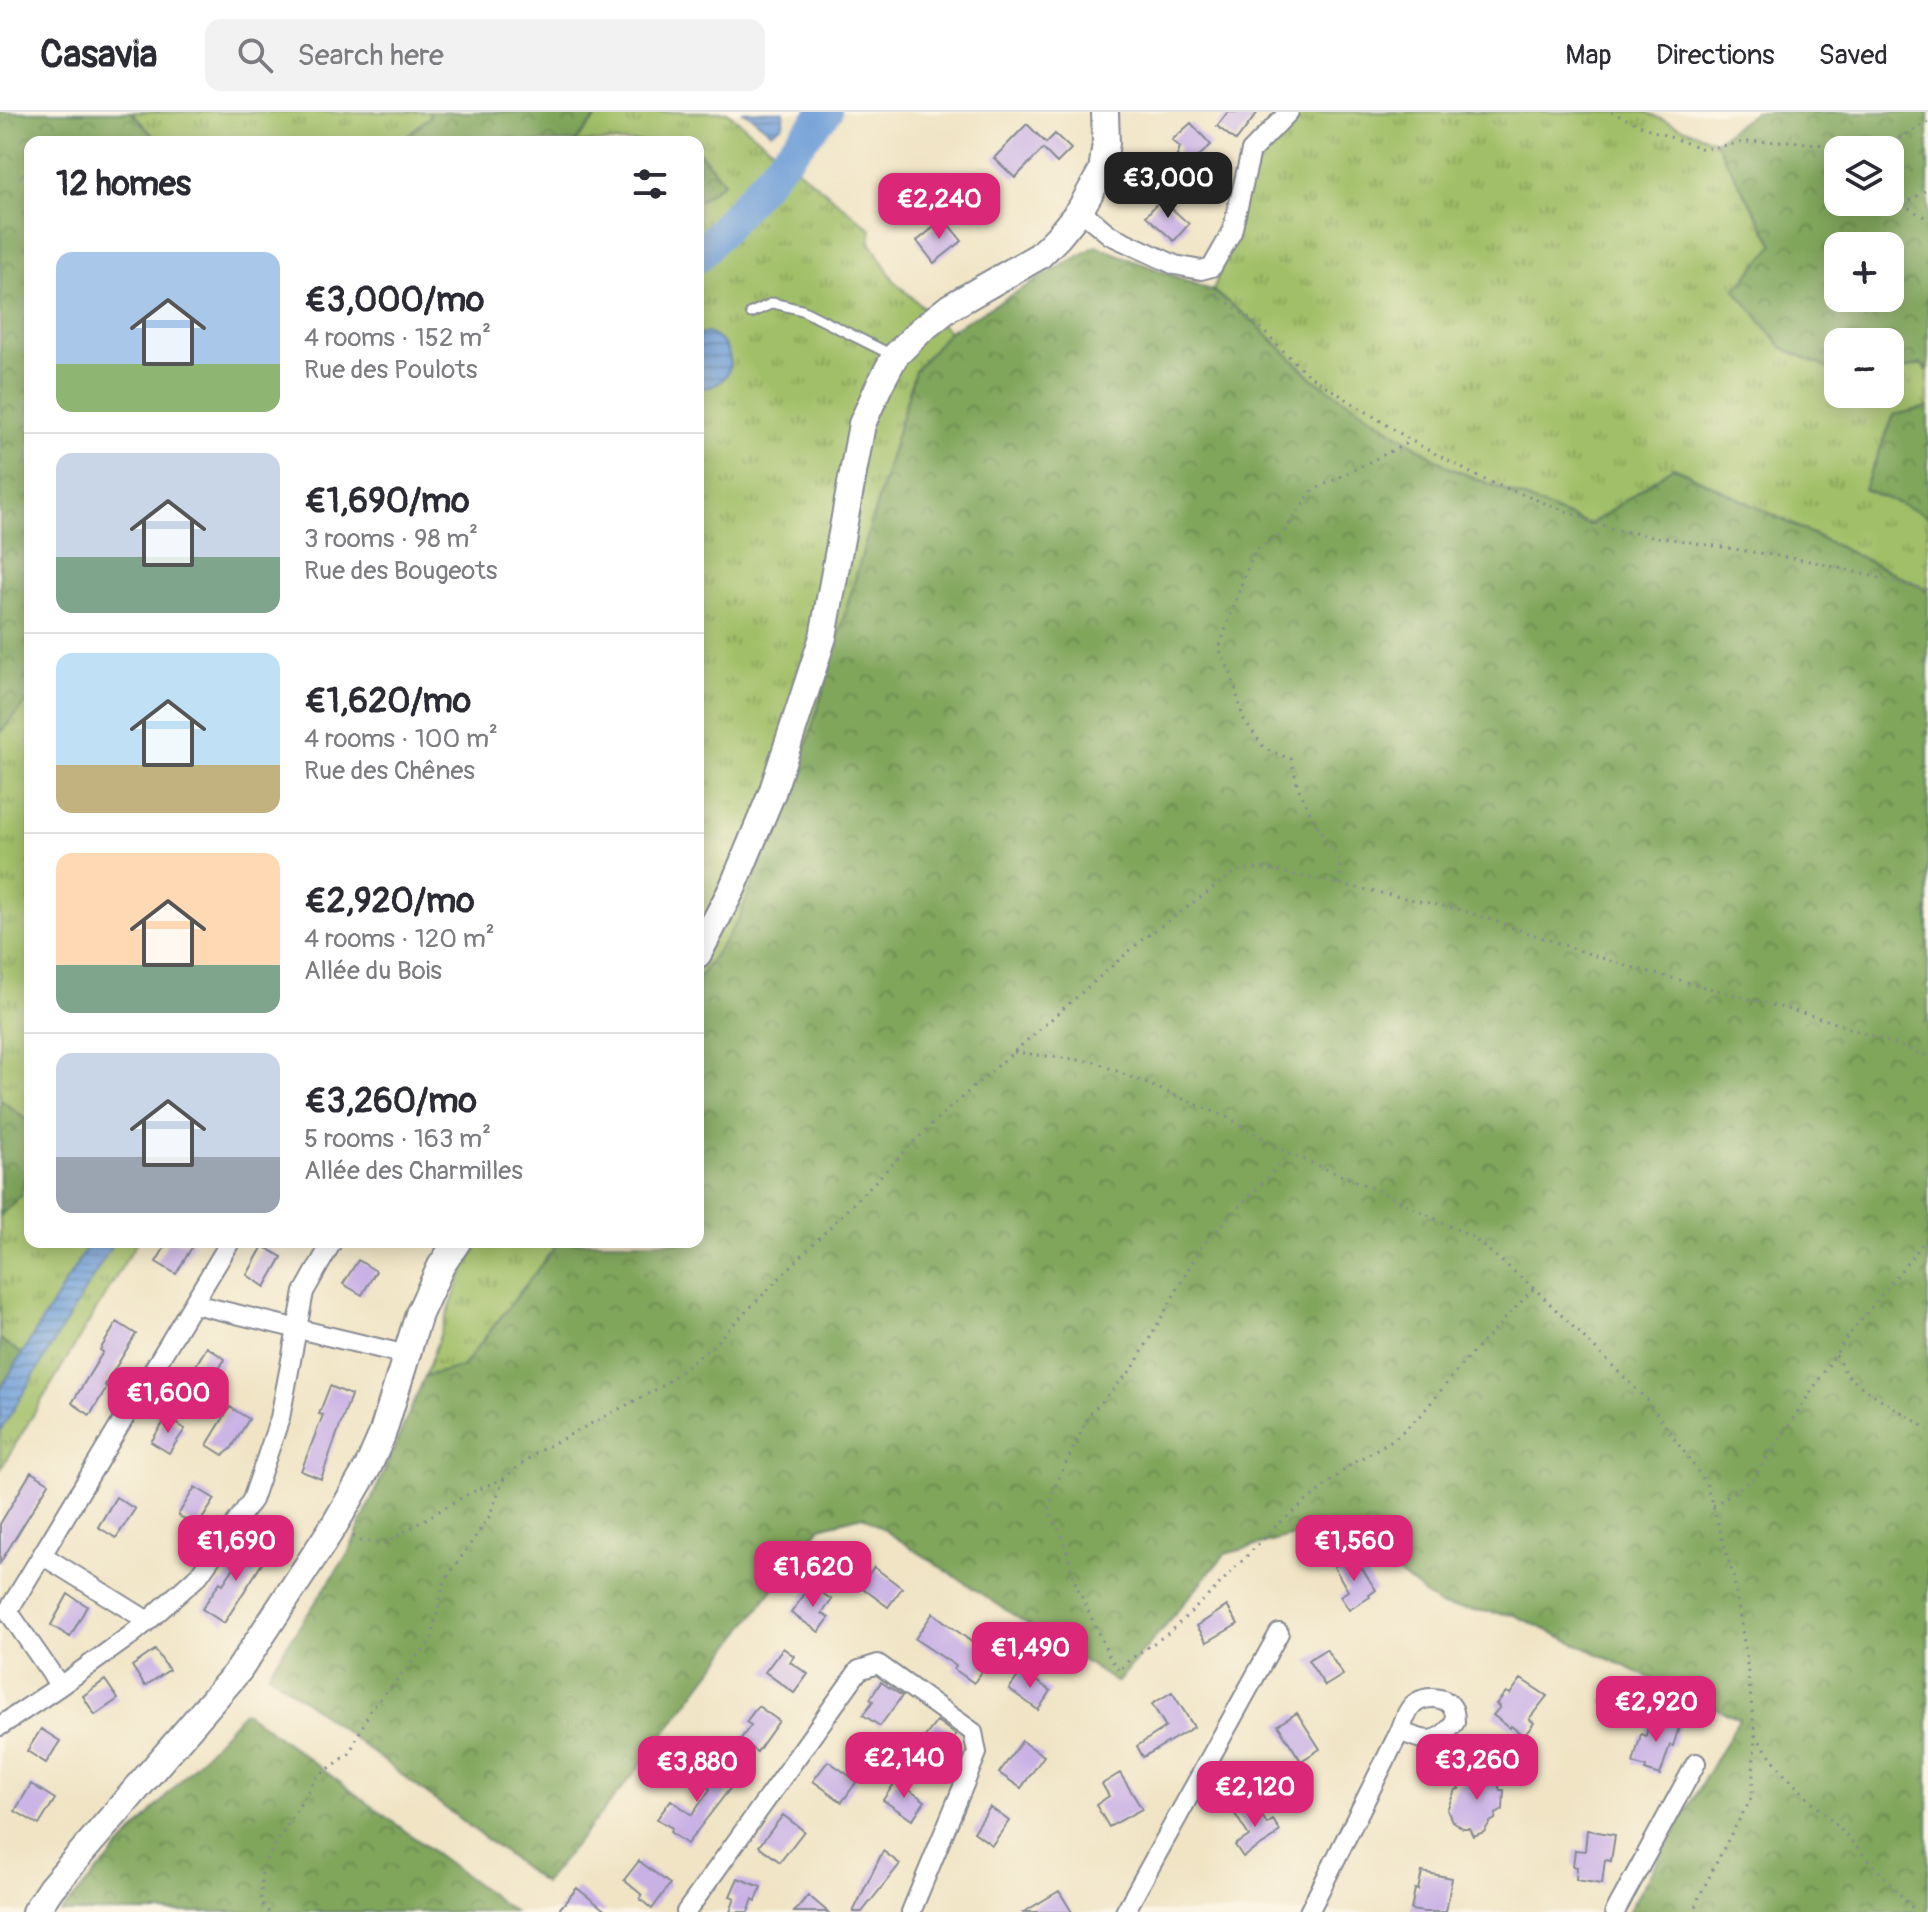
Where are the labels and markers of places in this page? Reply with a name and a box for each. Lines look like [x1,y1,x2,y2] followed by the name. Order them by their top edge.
[1103,152,1233,220] pin: €3,000
[874,173,1004,241] pin: €2,240
[103,1367,233,1435] pin: €1,600
[171,1515,301,1583] pin: €1,690
[1289,1515,1419,1583] pin: €1,560
[748,1541,878,1609] pin: €1,620
[965,1622,1095,1690] pin: €1,490
[1591,1676,1721,1744] pin: €2,920
[839,1732,969,1800] pin: €2,140
[1412,1734,1542,1802] pin: €3,260
[632,1736,762,1804] pin: €3,880
[1190,1761,1320,1829] pin: €2,120

